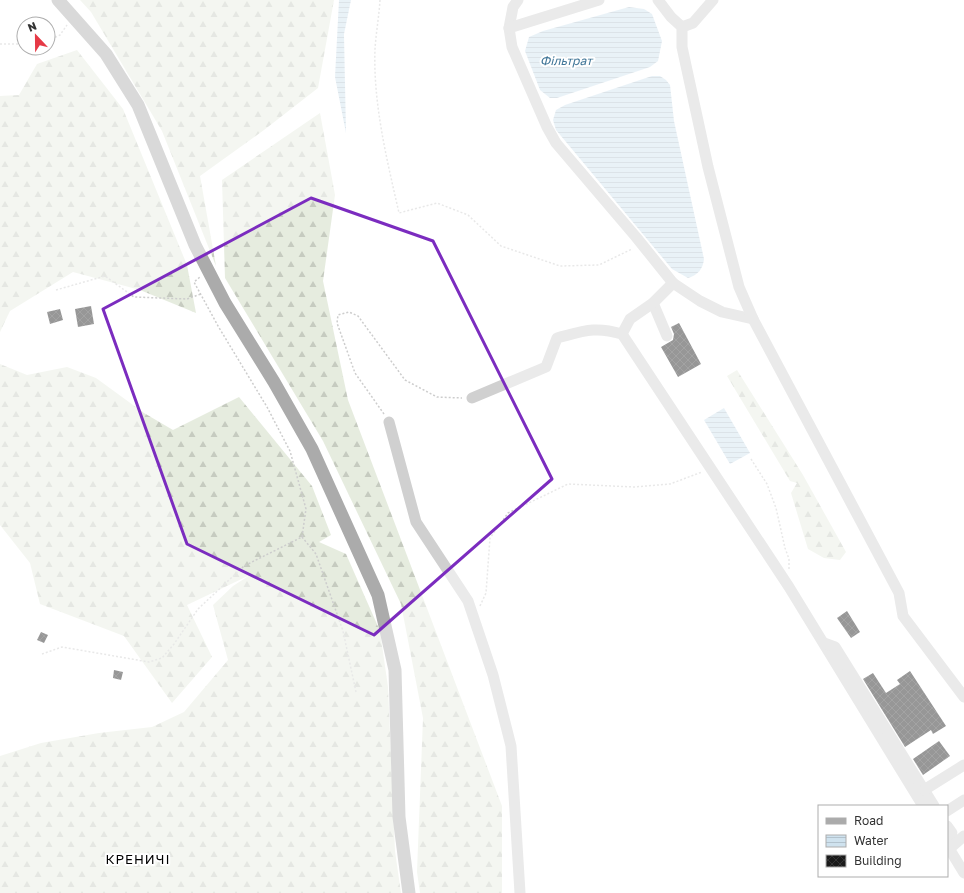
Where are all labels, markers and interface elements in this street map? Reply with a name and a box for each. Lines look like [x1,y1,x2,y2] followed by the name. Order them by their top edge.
[16,16,56,56] north arrow
[26,19,38,34] text: N
[540,53,594,68] water label: Фільтрат
[818,805,948,877] legend
[854,813,883,828] text: Road
[854,833,888,848] text: Water
[105,851,171,867] district label: КРЕНИЧІ
[854,853,902,868] text: Building

